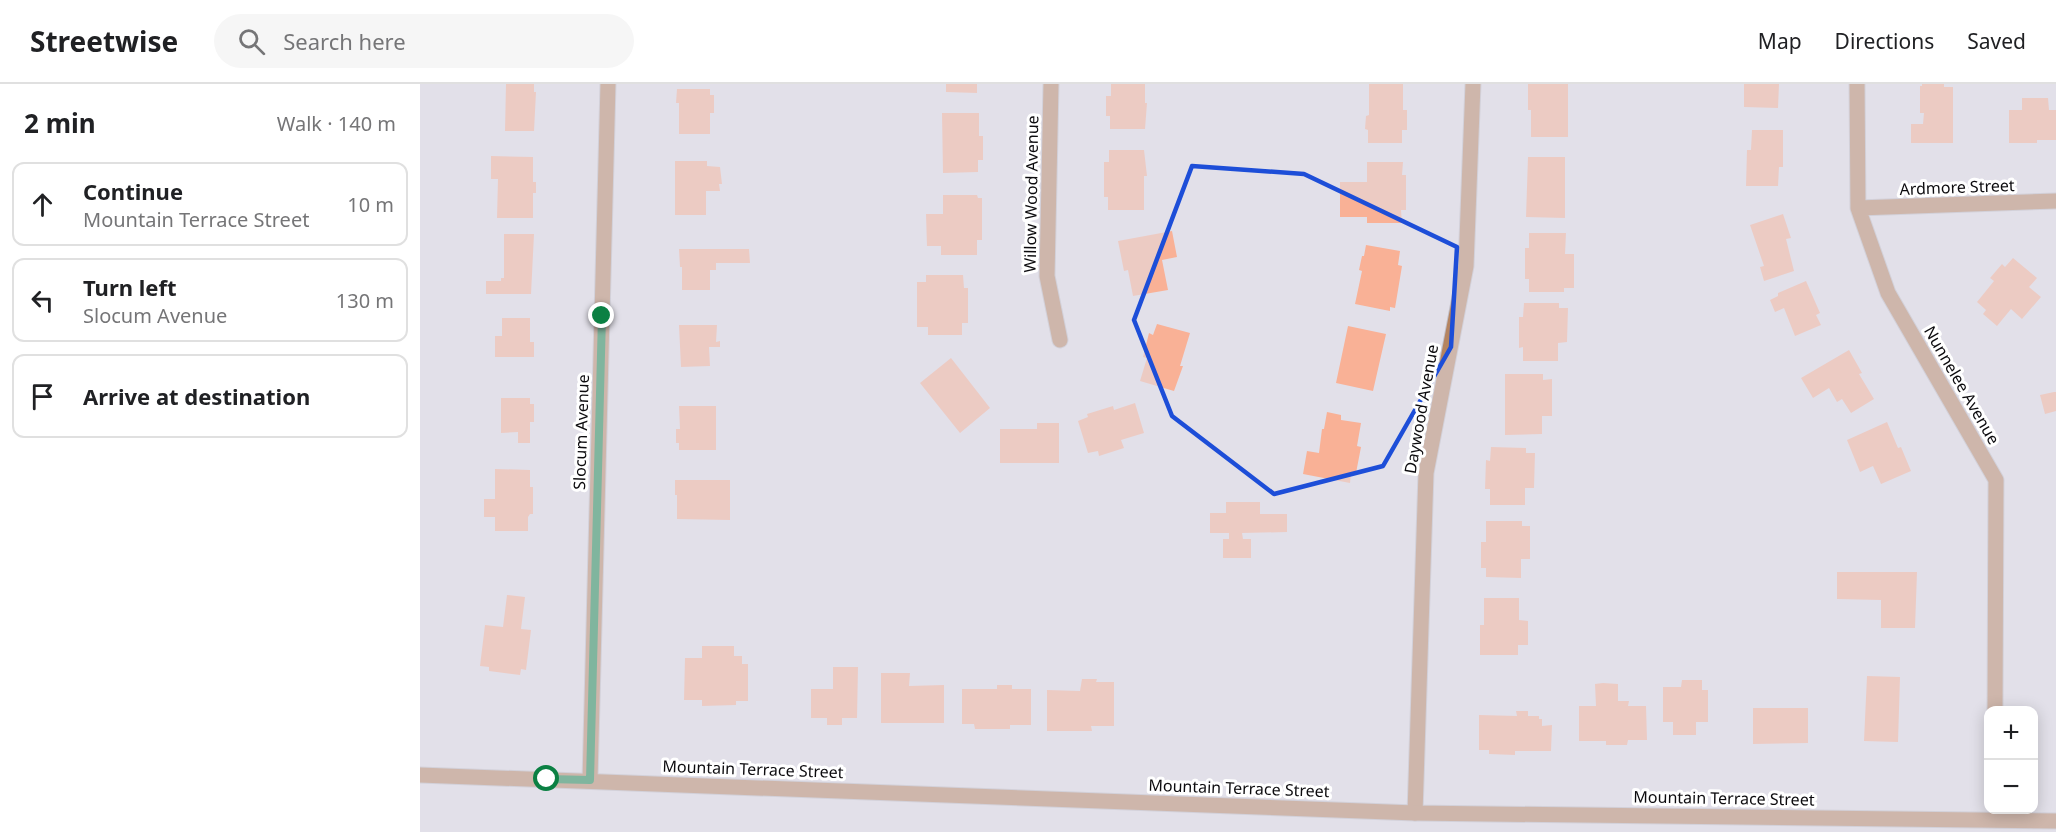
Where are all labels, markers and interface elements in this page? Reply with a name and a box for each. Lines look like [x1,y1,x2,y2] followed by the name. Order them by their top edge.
[214,14,634,68] search box
[30,22,178,60] text: Streetwise
[235,25,268,58] icon: search
[283,26,406,56] text: Search here
[1758,27,1802,55] text: Map
[1835,27,1934,55] text: Directions
[1967,27,2026,55] text: Saved
[24,105,96,141] text: 2 min
[277,110,396,137] text: Walk · 140 m
[1019,115,1043,273] street label: Willow Wood Avenue
[1899,174,2015,200] street label: Ardmore Street
[83,176,183,206] text: Continue
[26,188,59,221] icon: ahead
[347,191,394,218] text: 10 m
[83,206,309,233] text: Mountain Terrace Street
[83,272,177,302] text: Turn left
[26,284,59,317] icon: left
[336,287,394,314] text: 130 m
[83,302,227,329] text: Slocum Avenue
[588,302,614,328] route end
[1919,322,2005,448] street label: Nunnelee Avenue
[1399,343,1443,475] street label: Daywood Avenue
[568,374,594,490] street label: Slocum Avenue
[26,380,59,413] icon: arrive
[83,381,310,411] text: Arrive at destination
[1984,706,2038,814] map controls
[1984,706,2038,760] button: +
[662,755,844,783] street label: Mountain Terrace Street
[1984,760,2038,814] button: −
[533,765,559,791] route start
[1148,774,1330,802] street label: Mountain Terrace Street
[1633,785,1815,811] street label: Mountain Terrace Street

